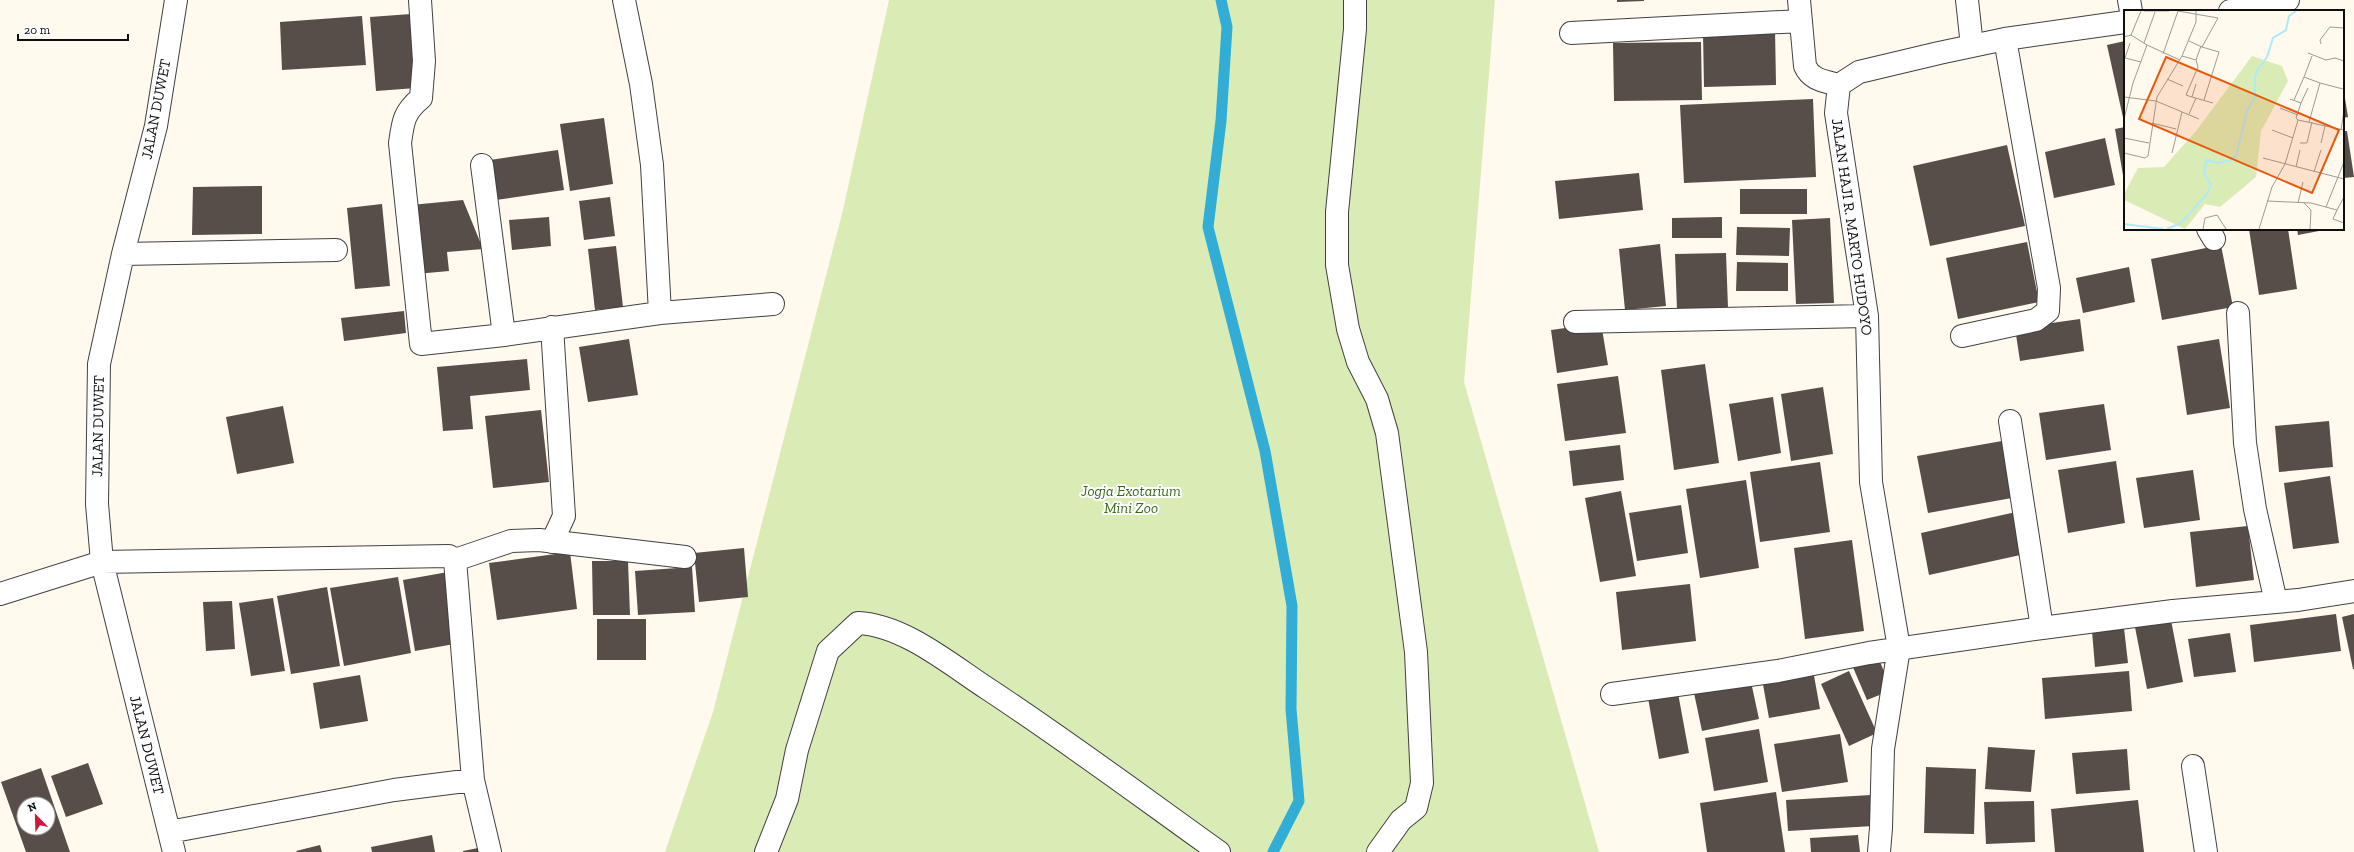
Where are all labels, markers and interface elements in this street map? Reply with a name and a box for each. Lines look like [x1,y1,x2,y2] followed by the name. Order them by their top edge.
[2124,10,2344,230] inset map
[18,16,128,42] scale bar
[24,23,51,37] text: 20 m
[137,57,175,161] street label: JALAN DUWET
[1828,117,1876,337] street label: JALAN HAJI R. MARTO HUDOYO
[88,375,108,477] street label: JALAN DUWET
[1080,482,1181,517] park label: Jogja Exotarium Mini Zoo
[126,693,168,797] street label: JALAN DUWET
[16,796,56,836] north arrow
[26,799,39,815] text: N

